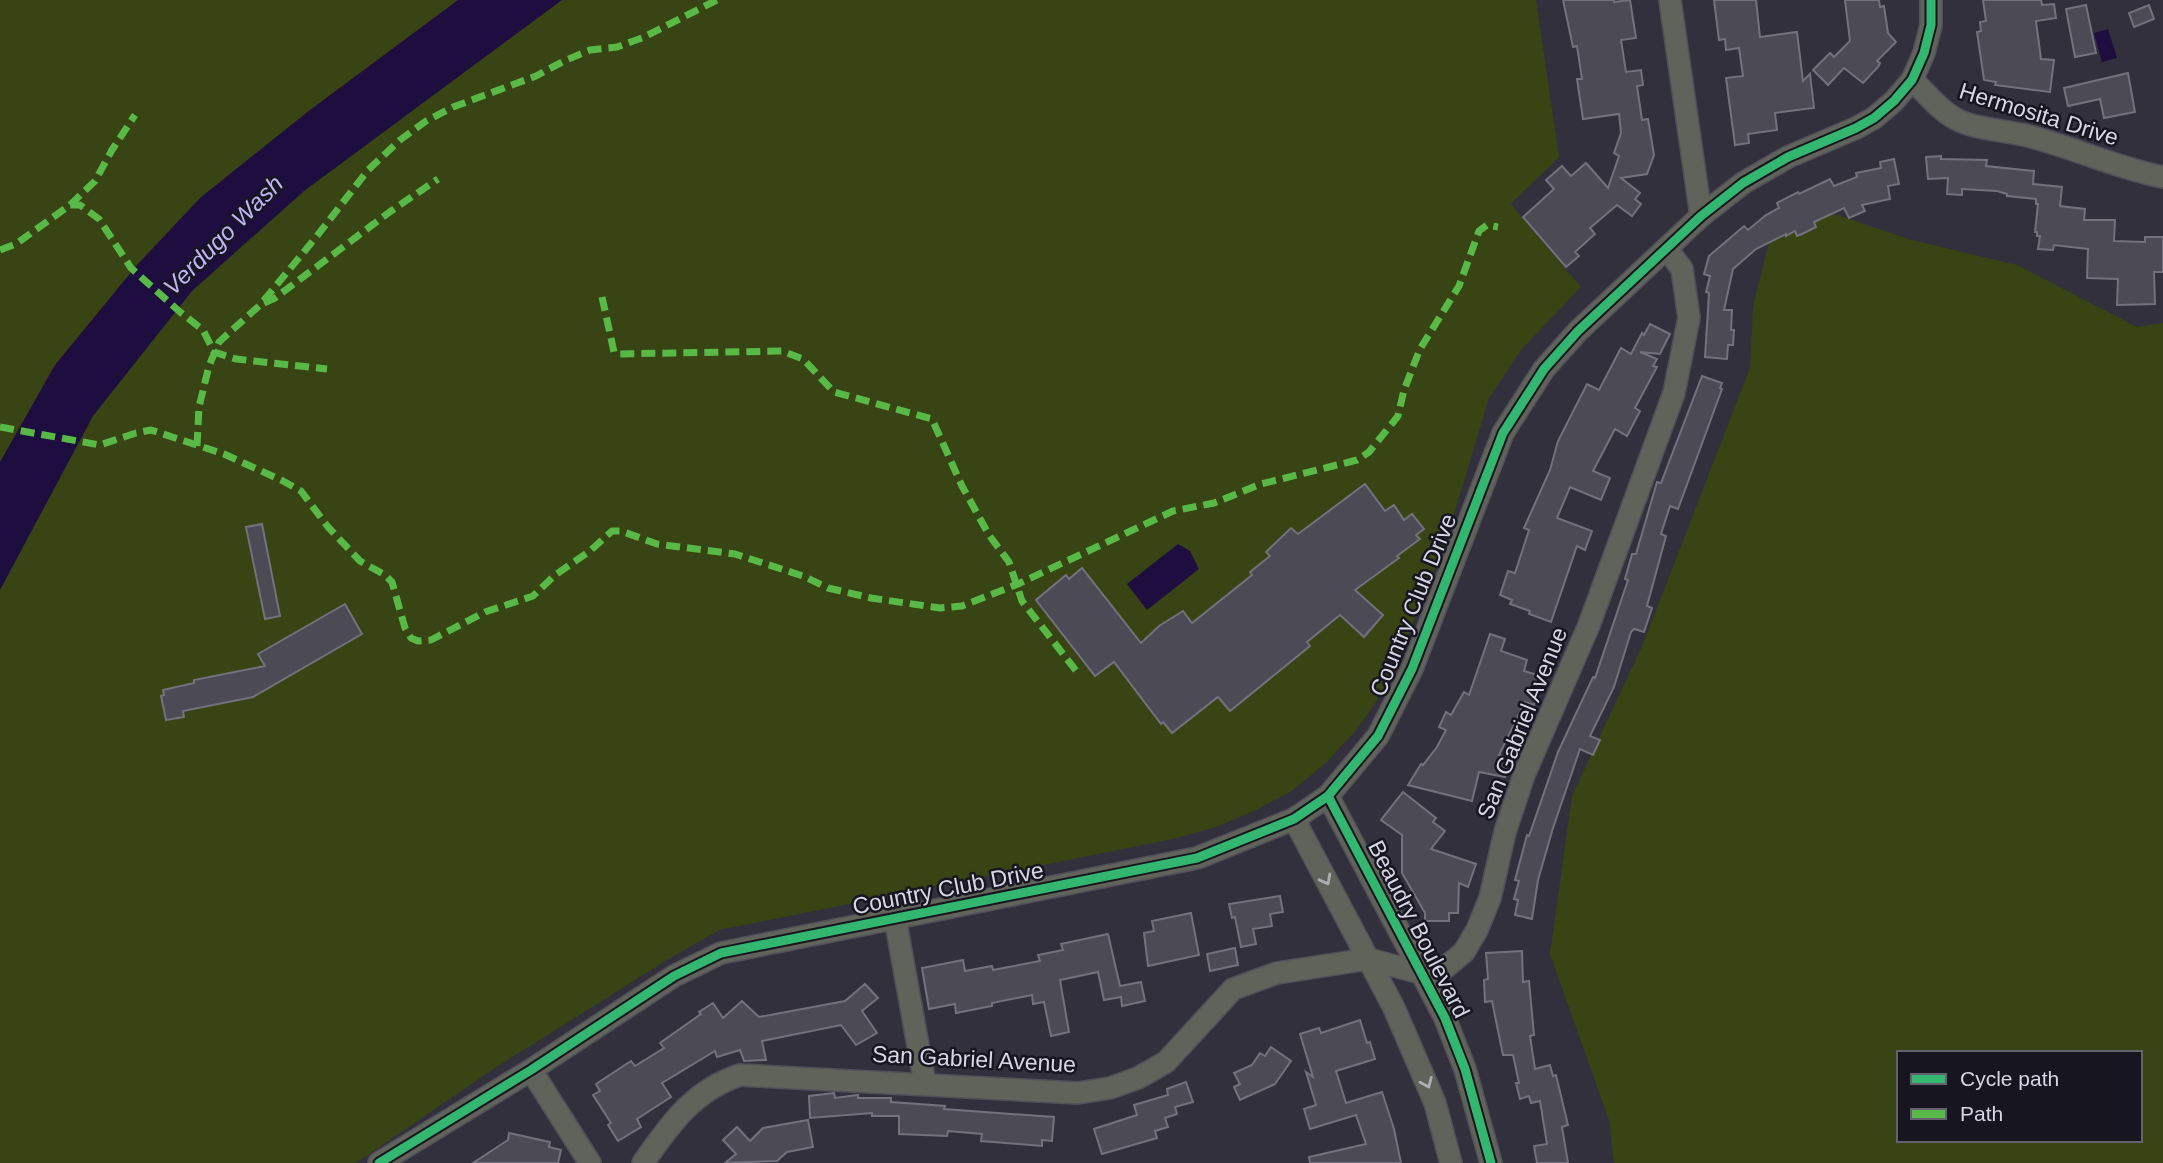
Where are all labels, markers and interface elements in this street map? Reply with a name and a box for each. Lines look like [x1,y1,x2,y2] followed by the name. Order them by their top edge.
[1956,77,2122,151] street label: Hermosita Drive
[158,170,288,300] water label: Verdugo Wash
[1365,510,1461,700] street label: Country Club Drive
[1472,623,1572,823] street label: San Gabriel Avenue
[1363,836,1475,1022] street label: Beaudry Boulevard
[850,857,1046,919] street label: Country Club Drive
[1318,872,1331,885] one-way arrow
[871,1041,1077,1077] street label: San Gabriel Avenue
[1897,1051,2142,1142] legend
[1960,1067,2059,1090] text: Cycle path
[1419,1076,1433,1089] one-way arrow
[1960,1102,2003,1125] text: Path

